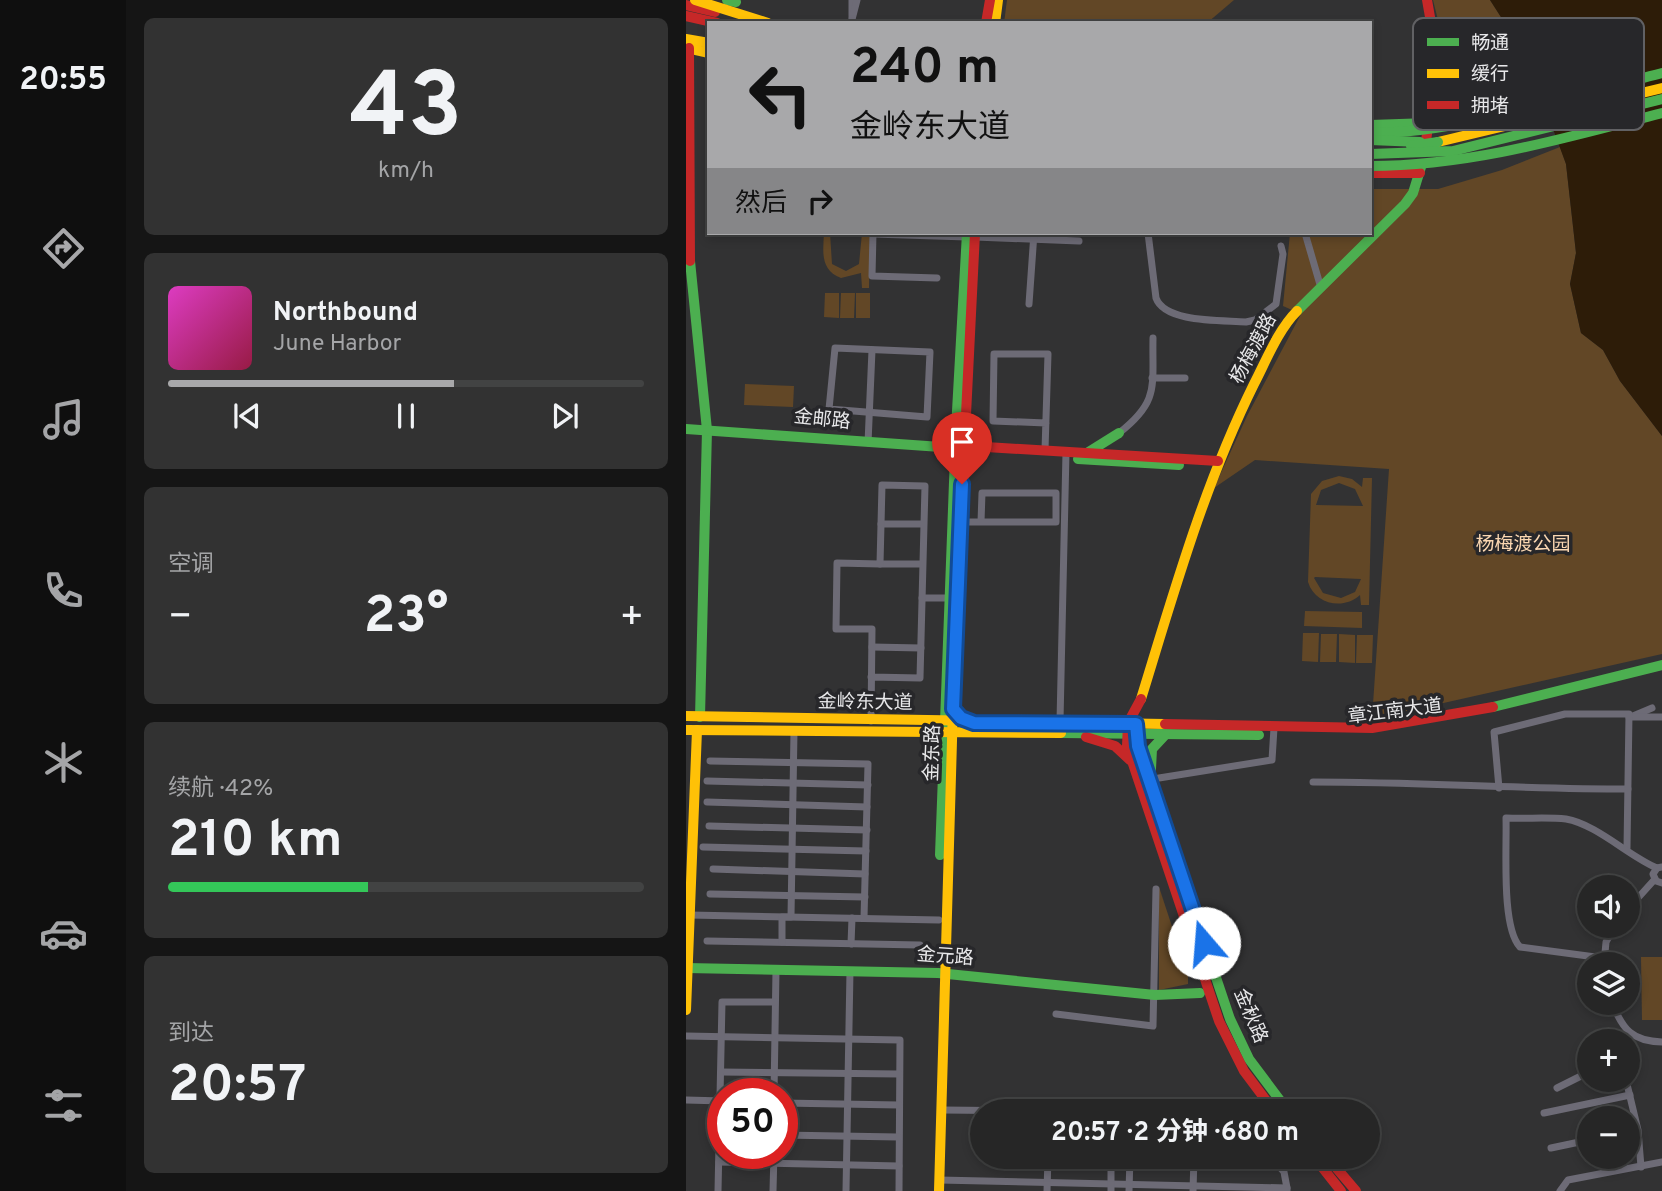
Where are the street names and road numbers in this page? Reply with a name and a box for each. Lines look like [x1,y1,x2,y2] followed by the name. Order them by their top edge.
[1226,310,1282,388] street label: 杨梅渡路
[792,405,852,435] street label: 金邮路
[817,690,913,716] street label: 金岭东大道
[1346,694,1444,730] street label: 章江南大道
[920,724,946,782] street label: 金东路
[916,943,974,971] street label: 金元路
[1228,985,1272,1047] street label: 金秋路

